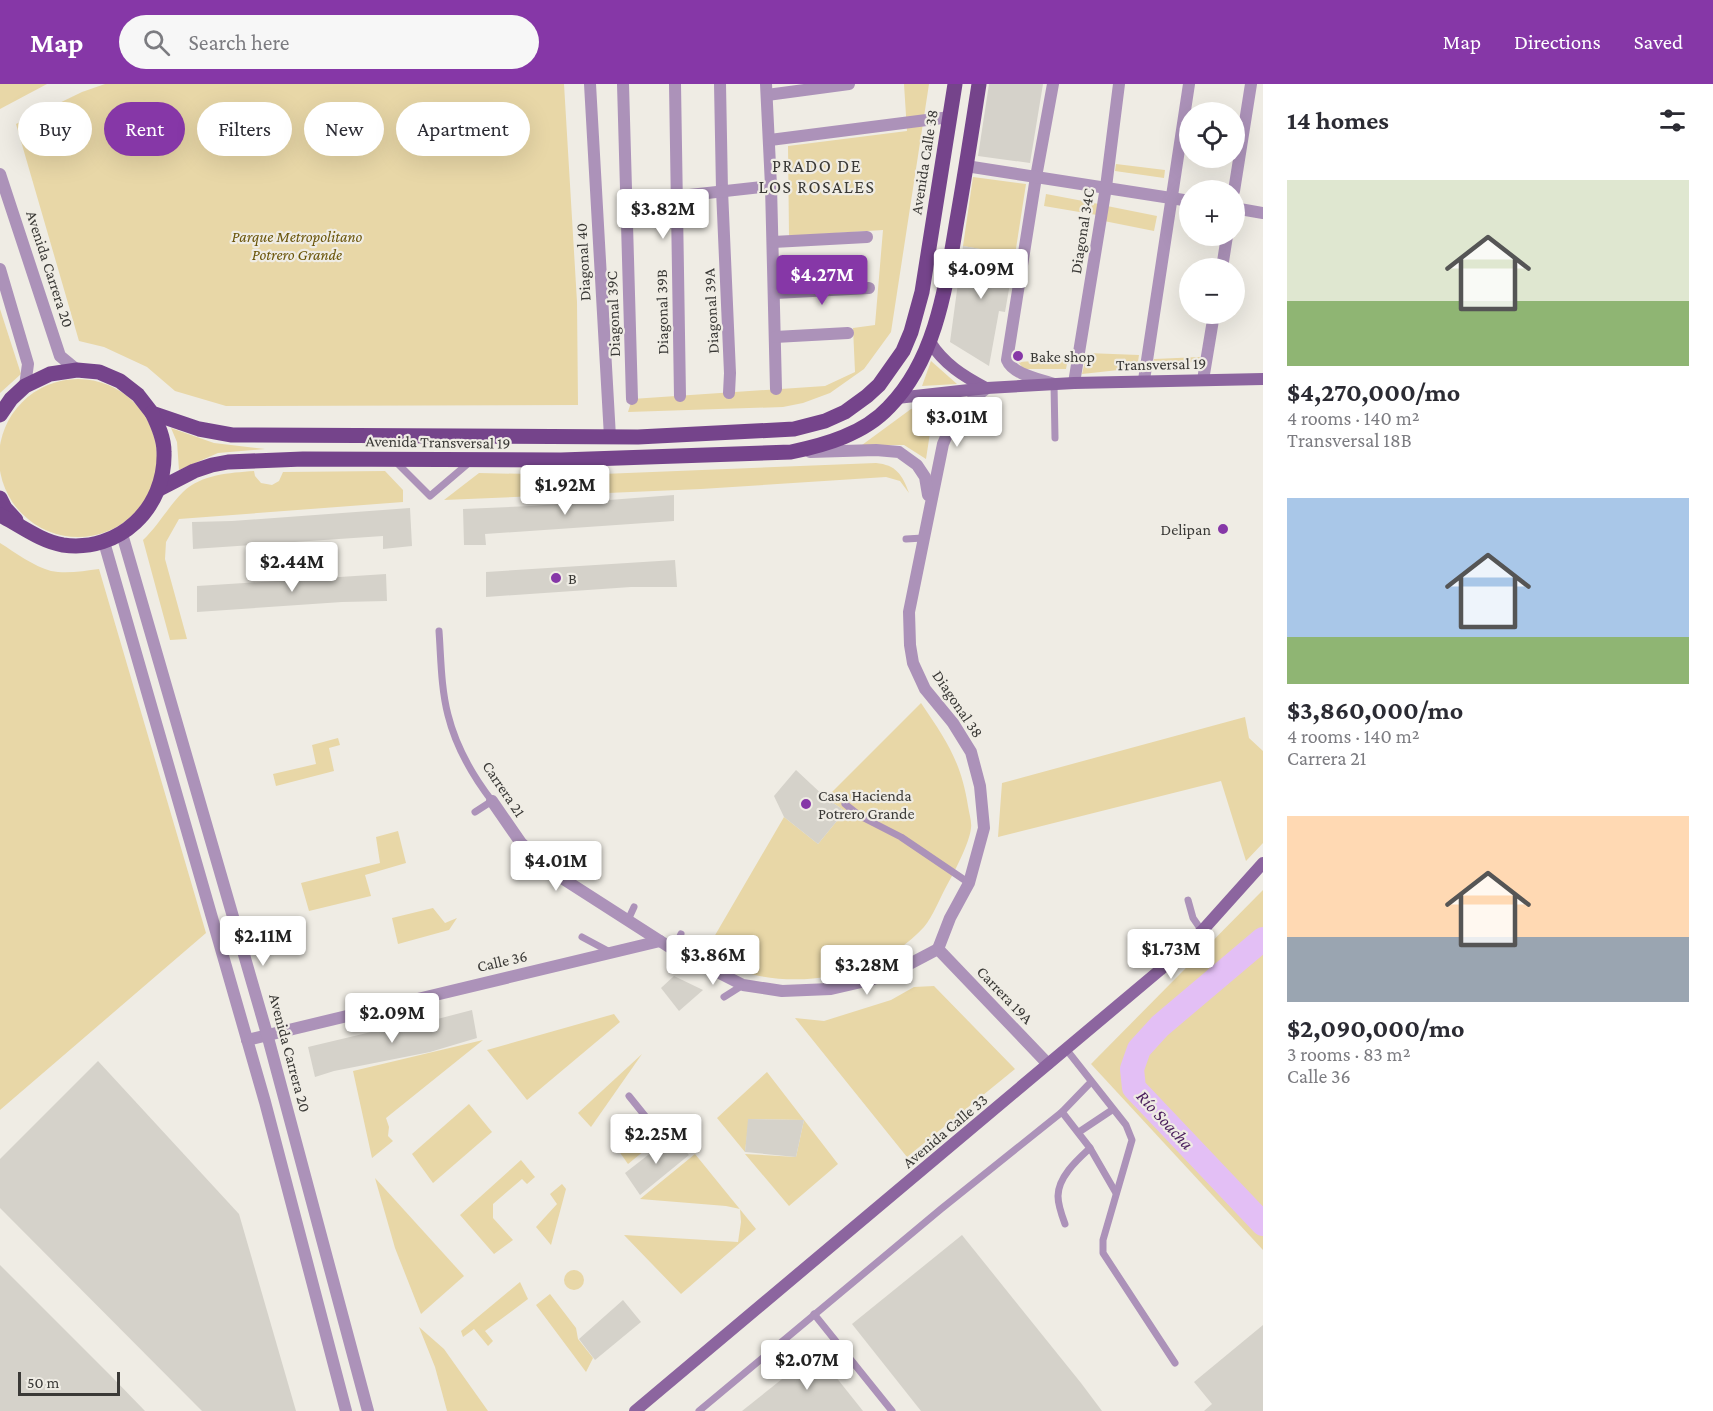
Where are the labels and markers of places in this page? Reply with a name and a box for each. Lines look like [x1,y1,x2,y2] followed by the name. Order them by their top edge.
[614,189,712,240] pin: $3.82M
[932,249,1030,300] pin: $4.09M
[773,255,871,306] pin: $4.27M
[1030,348,1095,366] place label: Bake shop
[1011,349,1025,363] marker: Bake shop
[908,397,1006,448] pin: $3.01M
[516,465,614,516] pin: $1.92M
[1161,521,1211,539] place label: Delipan
[1216,522,1230,536] marker: Delipan
[243,542,341,593] pin: $2.44M
[568,570,577,587] place label: B
[549,571,563,585] marker: B
[818,787,915,822] place label: Casa Hacienda Potrero Grande
[799,797,813,811] marker: Casa Hacienda Potrero Grande
[507,841,605,892] pin: $4.01M
[214,916,312,967] pin: $2.11M
[1122,929,1220,980] pin: $1.73M
[664,935,762,986] pin: $3.86M
[818,945,916,996] pin: $3.28M
[343,993,441,1044] pin: $2.09M
[607,1114,705,1165] pin: $2.25M
[758,1340,856,1391] pin: $2.07M

